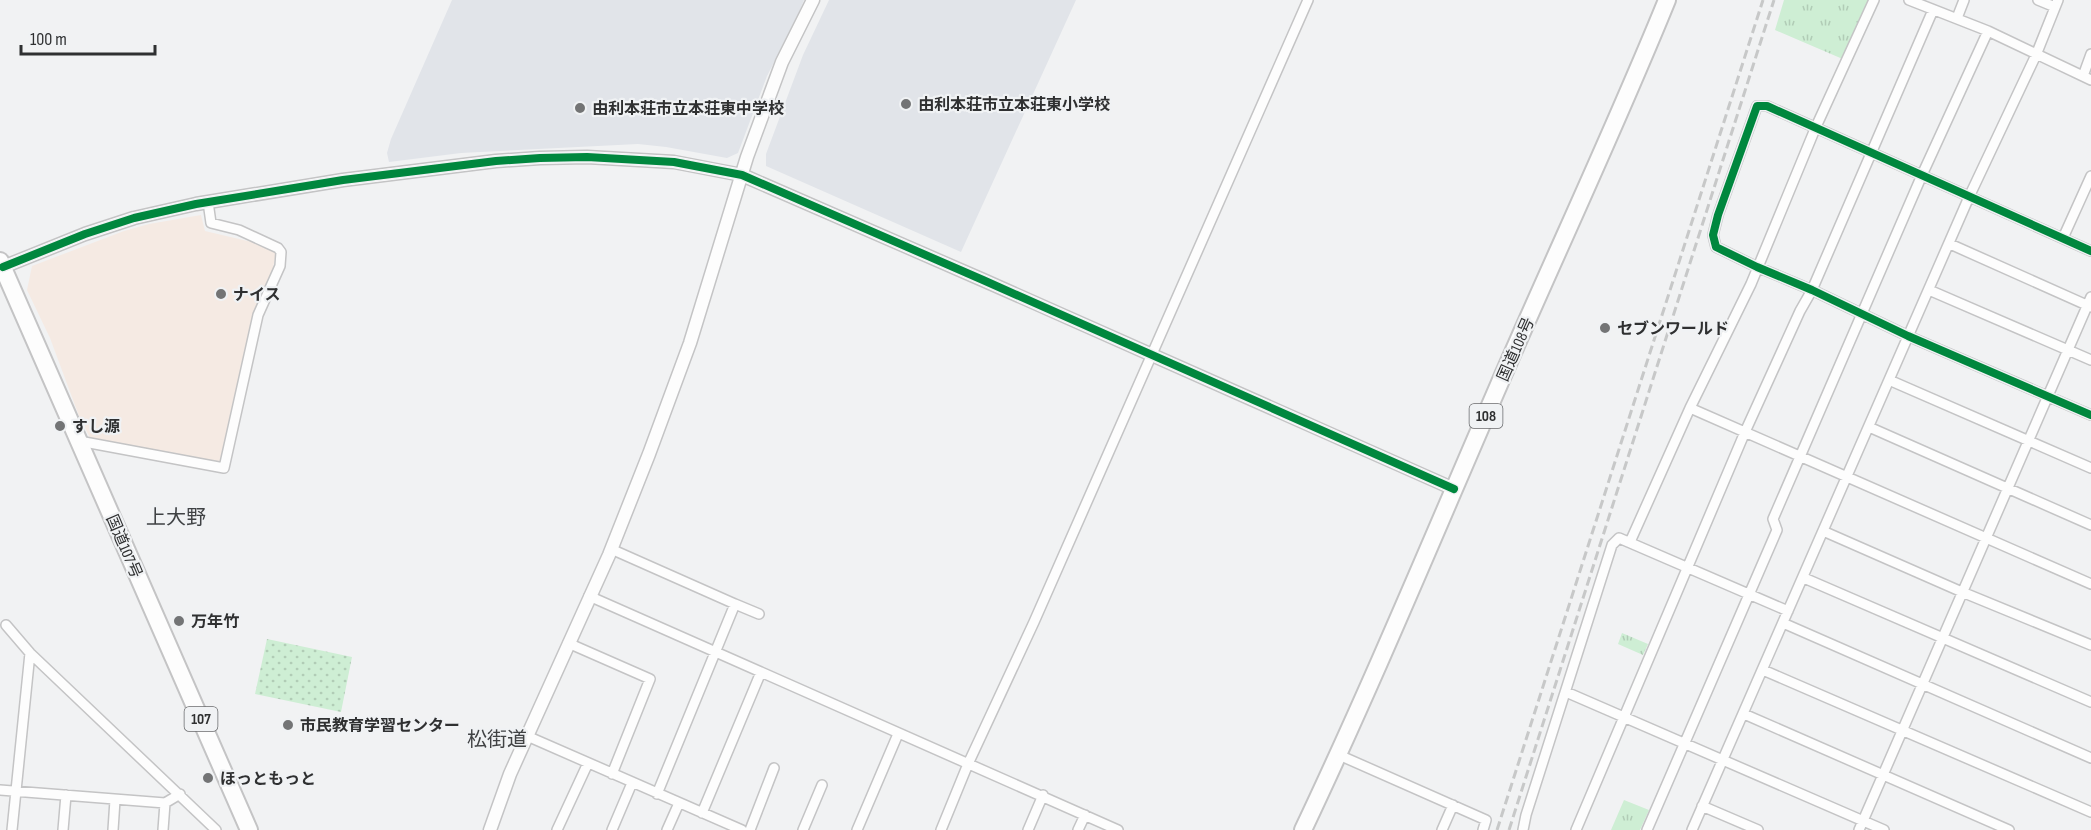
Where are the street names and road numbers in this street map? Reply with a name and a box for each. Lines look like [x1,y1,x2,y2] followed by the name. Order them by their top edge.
[1494,315,1539,384] street label: 国道108号
[1470,404,1502,428] road number: 108
[102,512,145,581] street label: 国道107号
[184,707,218,731] road number: 107

